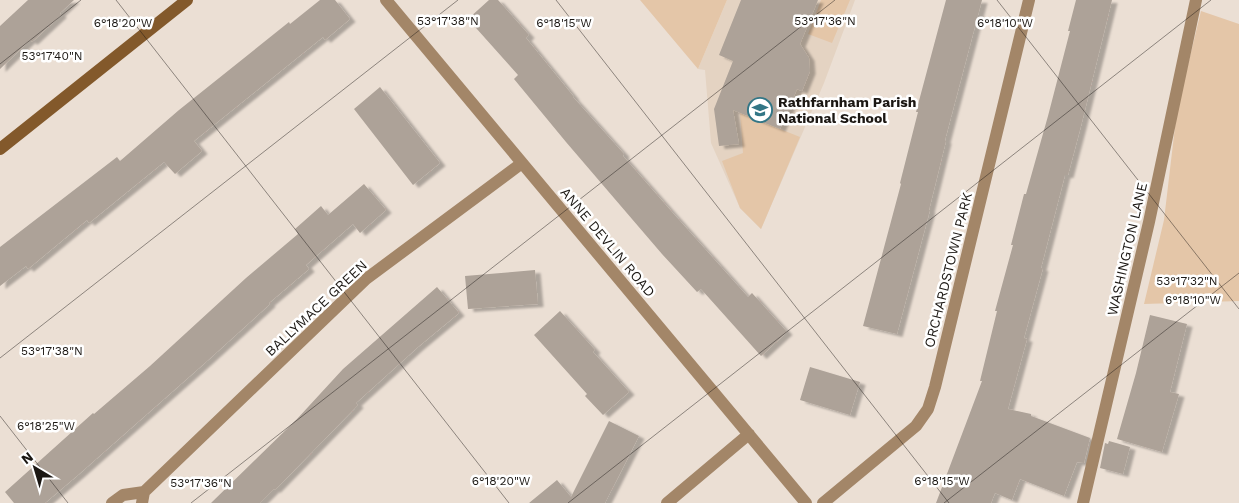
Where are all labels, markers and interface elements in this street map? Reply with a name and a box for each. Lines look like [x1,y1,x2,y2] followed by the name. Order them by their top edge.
[417,14,479,28] text: 53°17'38"N
[794,14,856,28] text: 53°17'36"N
[94,16,153,30] text: 6°18'20"W
[536,16,592,30] text: 6°18'15"W
[977,16,1034,30] text: 6°18'10"W
[21,49,83,63] text: 53°17'40"N
[778,94,917,126] place label: Rathfarnham Parish National School
[747,97,773,123] school or university icon: Rathfarnham Parish National School
[1104,181,1150,317] street label: WASHINGTON LANE
[558,184,658,300] street label: ANNE DEVLIN ROAD
[921,191,975,349] street label: ORCHARDSTOWN PARK
[262,257,370,359] street label: BALLYMACE GREEN
[1156,274,1218,288] text: 53°17'32"N
[1165,293,1222,307] text: 6°18'10"W
[21,344,83,358] text: 53°17'38"N
[17,419,75,433] text: 6°18'25"W
[10,443,60,493] north arrow
[18,448,36,467] text: N
[472,474,531,488] text: 6°18'20"W
[914,474,970,488] text: 6°18'15"W
[170,476,232,490] text: 53°17'36"N

